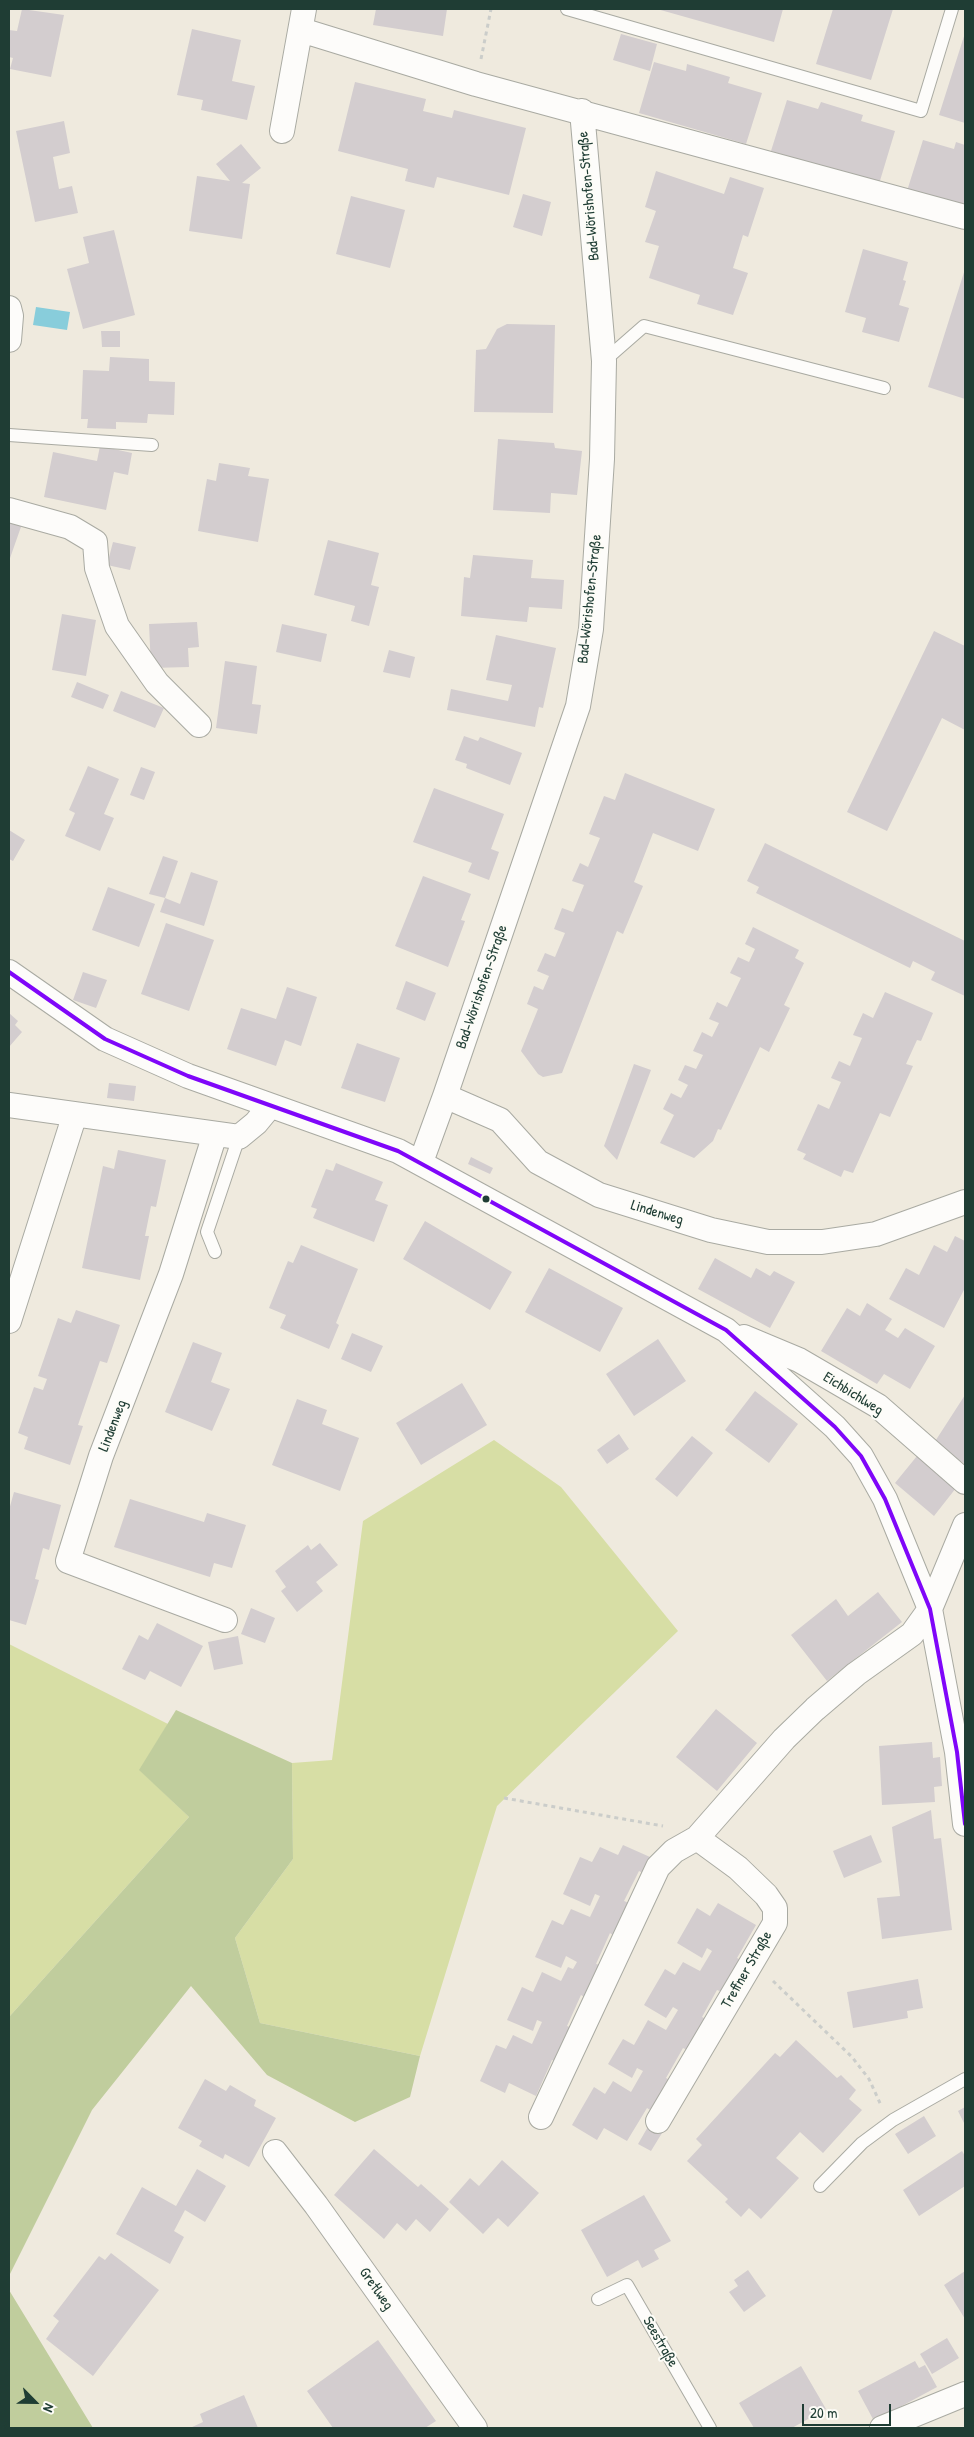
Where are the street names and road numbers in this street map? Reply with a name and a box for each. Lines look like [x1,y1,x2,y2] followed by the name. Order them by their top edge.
[574,131,604,261] street label: Bad-Wörishofen-Straße
[574,534,606,664] street label: Bad-Wörishofen-Straße
[452,923,512,1051] street label: Bad-Wörishofen-Straße
[629,1197,685,1229] street label: Lindenweg
[820,1369,886,1419] street label: Eichbichlweg
[95,1398,131,1454] street label: Lindenweg
[718,1928,776,2012] street label: Treffner Straße
[355,2264,397,2314] street label: Gretlweg
[638,2314,682,2370] street label: Seestraße

